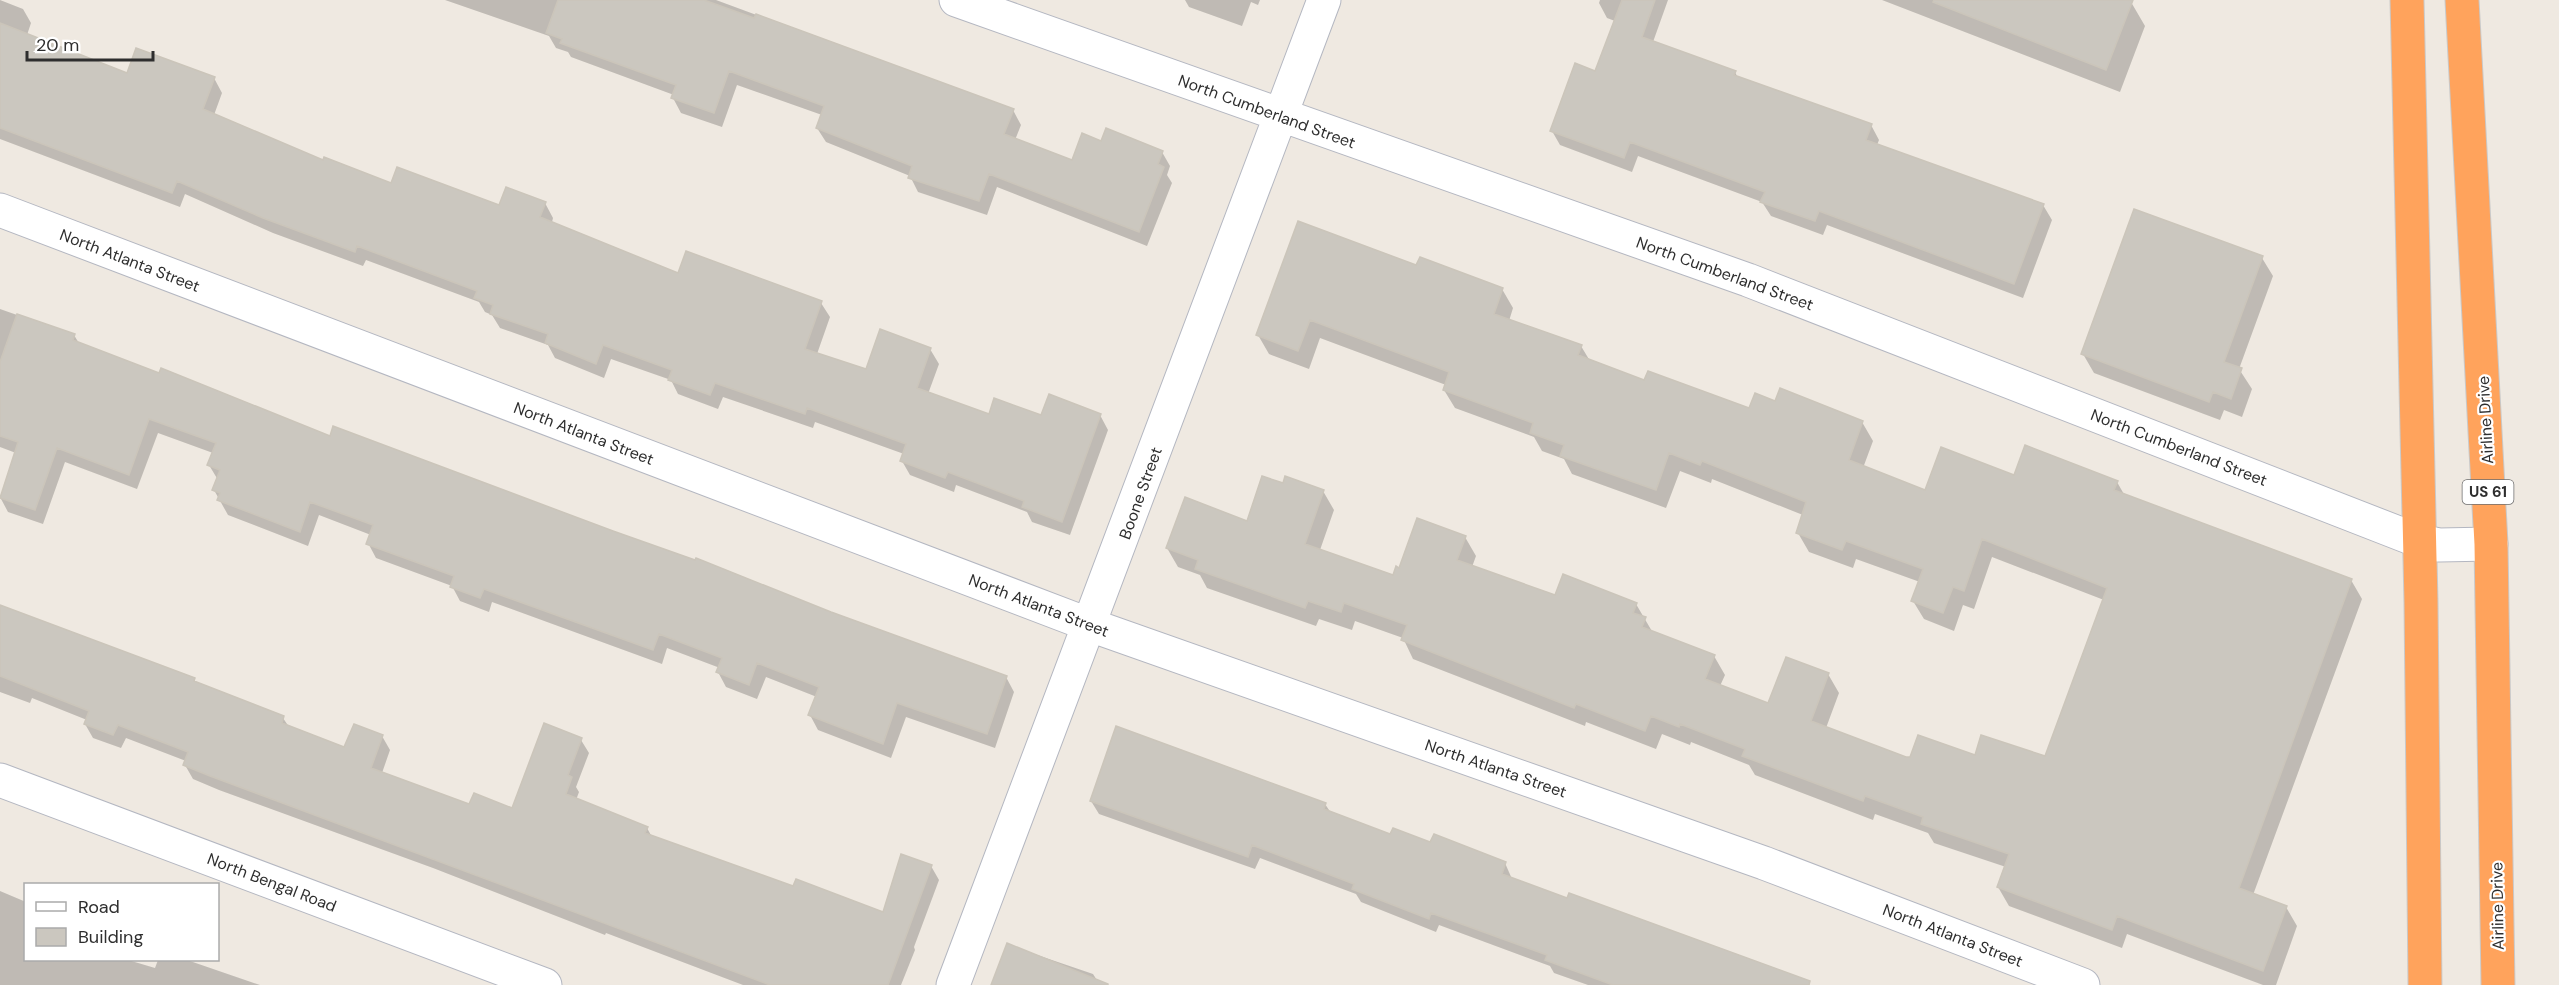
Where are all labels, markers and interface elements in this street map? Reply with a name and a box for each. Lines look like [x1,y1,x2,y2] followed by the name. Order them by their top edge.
[27,24,153,62] scale bar
[36,33,79,57] text: 20 m
[1175,70,1358,153] street label: North Cumberland Street
[57,224,203,297] street label: North Atlanta Street
[1633,232,1816,315] street label: North Cumberland Street
[2473,375,2498,465] street label: Airline Drive
[511,397,657,470] street label: North Atlanta Street
[2088,404,2270,491] street label: North Cumberland Street
[1114,444,1167,542] street label: Boone Street
[2462,480,2514,504] road number: US 61
[966,569,1112,642] street label: North Atlanta Street
[1422,734,1569,803] street label: North Atlanta Street
[204,848,339,917] street label: North Bengal Road
[2486,862,2509,950] street label: Airline Drive
[24,883,219,961] legend
[78,895,120,919] text: Road
[1880,899,2026,972] street label: North Atlanta Street
[78,925,143,949] text: Building

